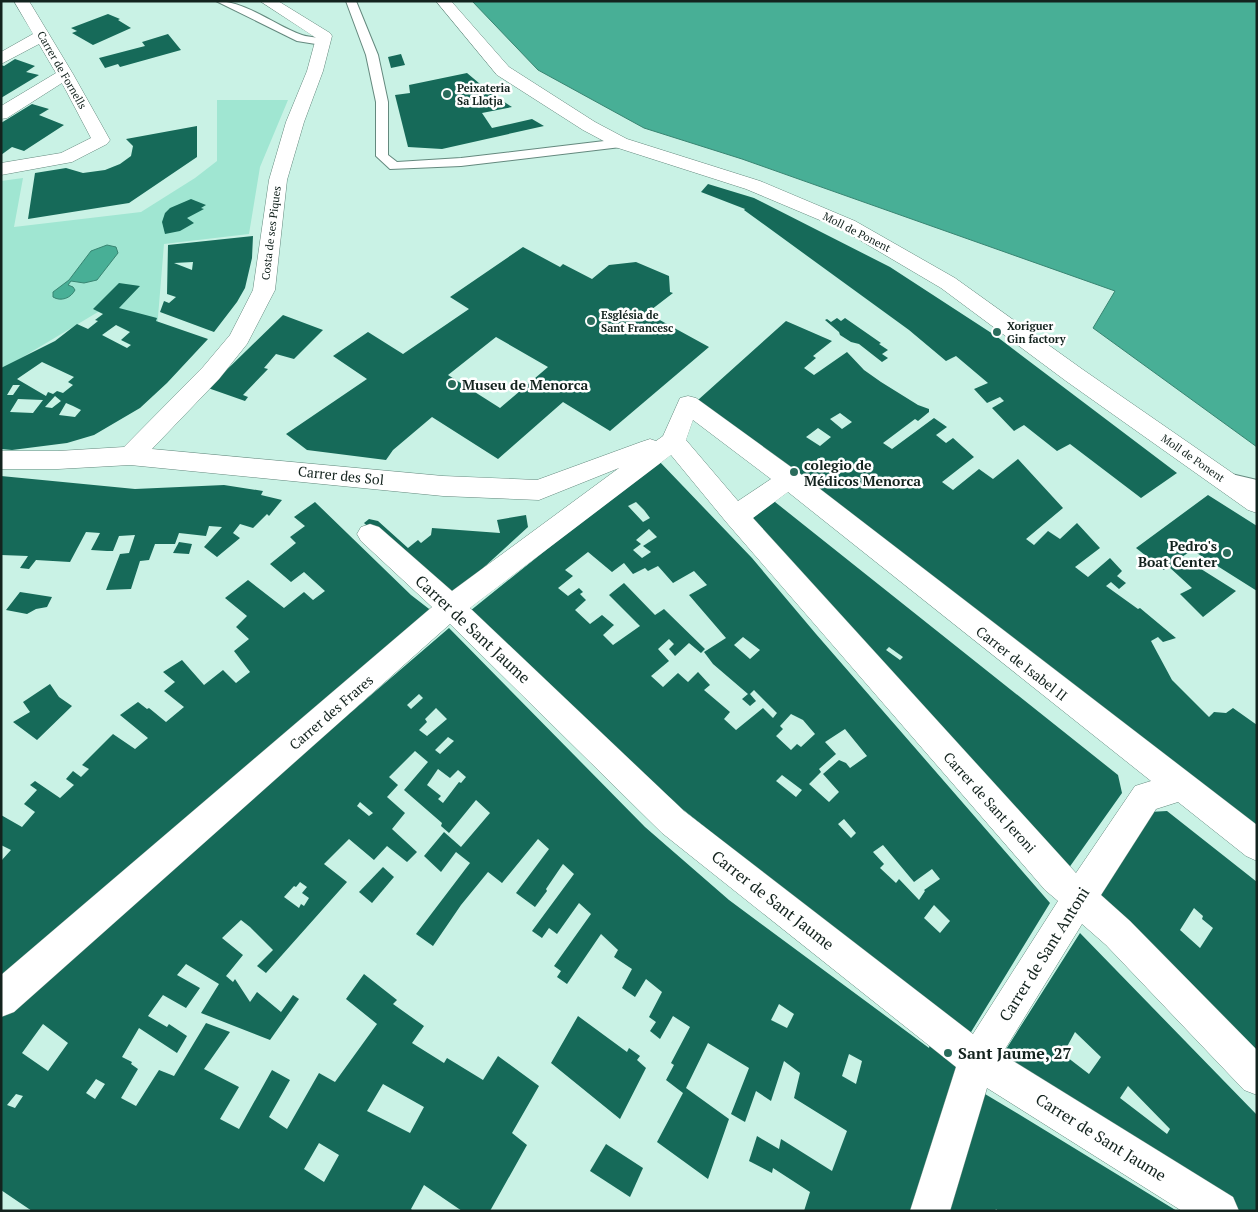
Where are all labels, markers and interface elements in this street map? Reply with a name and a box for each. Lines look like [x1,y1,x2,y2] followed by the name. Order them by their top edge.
[34,29,90,112] street label: Carrer de Fornells
[457,81,510,108] place label: Peixateria Sa Llotja
[441,88,453,100] marker: Peixateria Sa Llotja
[258,185,284,281] street label: Costa de ses Piques
[821,209,893,255] street label: Moll de Ponent
[601,308,674,335] place label: Església de Sant Francesc
[585,315,597,327] marker: Església de Sant Francesc
[1007,319,1066,346] place label: Xoriguer Gin factory
[991,326,1003,338] marker: Xoriguer Gin factory
[462,375,588,394] place label: Museu de Menorca
[446,378,458,390] marker: Museu de Menorca
[1159,431,1227,485] street label: Moll de Ponent
[804,455,921,490] place label: colegio de Médicos Menorca
[297,461,385,489] street label: Carrer des Sol
[788,466,800,478] marker: colegio de Médicos Menorca
[1138,536,1217,571] place label: Pedro's Boat Center
[1221,547,1233,559] marker: Pedro's Boat Center
[411,570,535,688] street label: Carrer de Sant Jaume
[972,621,1072,705] street label: Carrer de Isabel II
[285,670,377,754] street label: Carrer des Frares
[940,747,1040,857] street label: Carrer de Sant Jeroni
[707,845,839,955] street label: Carrer de Sant Jaume
[994,882,1094,1025] street label: Carrer de Sant Antoni
[958,1042,1072,1064] place label: Sant Jaume, 27
[942,1047,954,1059] marker: Sant Jaume, 27
[1032,1088,1170,1186] street label: Carrer de Sant Jaume

